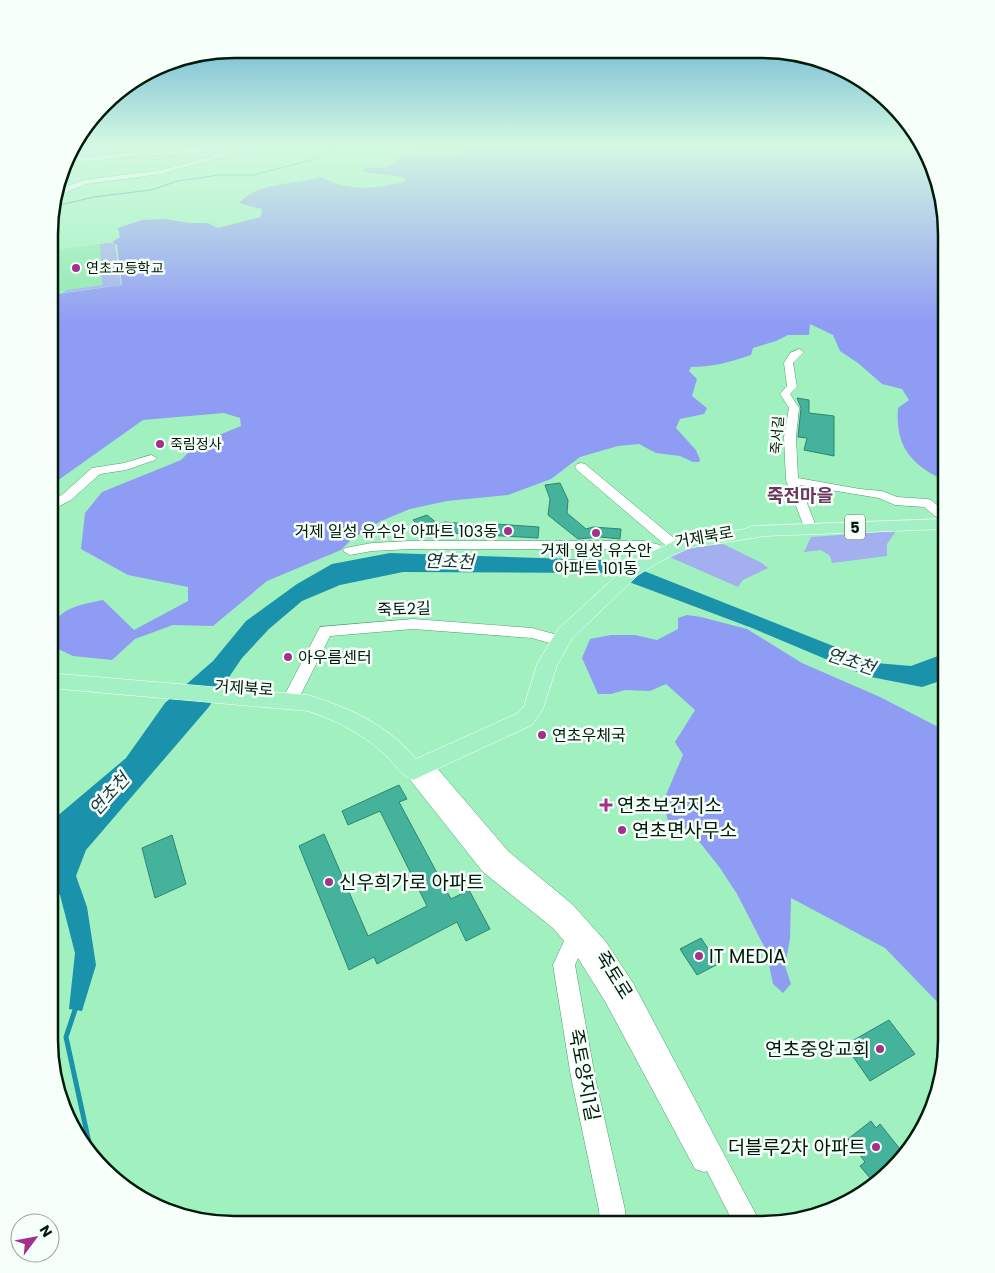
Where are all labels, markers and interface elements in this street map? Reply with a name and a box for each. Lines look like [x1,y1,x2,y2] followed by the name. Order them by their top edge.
[86,258,163,278] place label: 연초고등학교
[70,262,82,274] marker: 연초고등학교
[766,415,788,455] street label: 죽서길
[170,434,222,454] place label: 죽림정사
[154,438,166,450] marker: 죽림정사
[767,483,833,508] district label: 죽전마을
[845,514,865,540] road number: 5
[294,520,498,543] place label: 거제 일성 유수안 아파트 103동
[673,521,735,553] street label: 거제북로
[502,525,514,537] marker: 거제 일성 유수안 아파트 103동
[590,527,602,539] marker: 거제 일성 유수안 아파트 101동
[540,539,652,580] place label: 거제 일성 유수안 아파트 101동
[424,548,477,574] water label: 연초천
[377,597,431,621] street label: 죽토2길
[824,641,881,681] water label: 연초천
[298,646,372,669] place label: 아우름센터
[282,651,294,663] marker: 아우름센터
[214,674,274,702] street label: 거제북로
[552,724,626,747] place label: 연초우체국
[536,729,548,741] marker: 연초우체국
[83,765,137,821] water label: 연초천
[617,792,722,819] place label: 연초보건지소
[599,798,613,812] marker: 연초보건지소
[632,817,737,844] place label: 연초면사무소
[616,824,628,836] marker: 연초면사무소
[339,869,484,896] place label: 신우희가로 아파트
[323,876,335,888] marker: 신우희가로 아파트
[709,943,786,970] place label: IT MEDIA
[589,946,639,1004] street label: 죽토로
[693,950,705,962] marker: IT MEDIA
[562,1027,606,1123] street label: 죽토양지1길
[765,1036,870,1063] place label: 연초중앙교회
[874,1043,886,1055] marker: 연초중앙교회
[728,1134,866,1161] place label: 더블루2차 아파트
[870,1141,882,1153] marker: 더블루2차 아파트
[10,1213,60,1263] north arrow
[35,1221,57,1241] text: N

